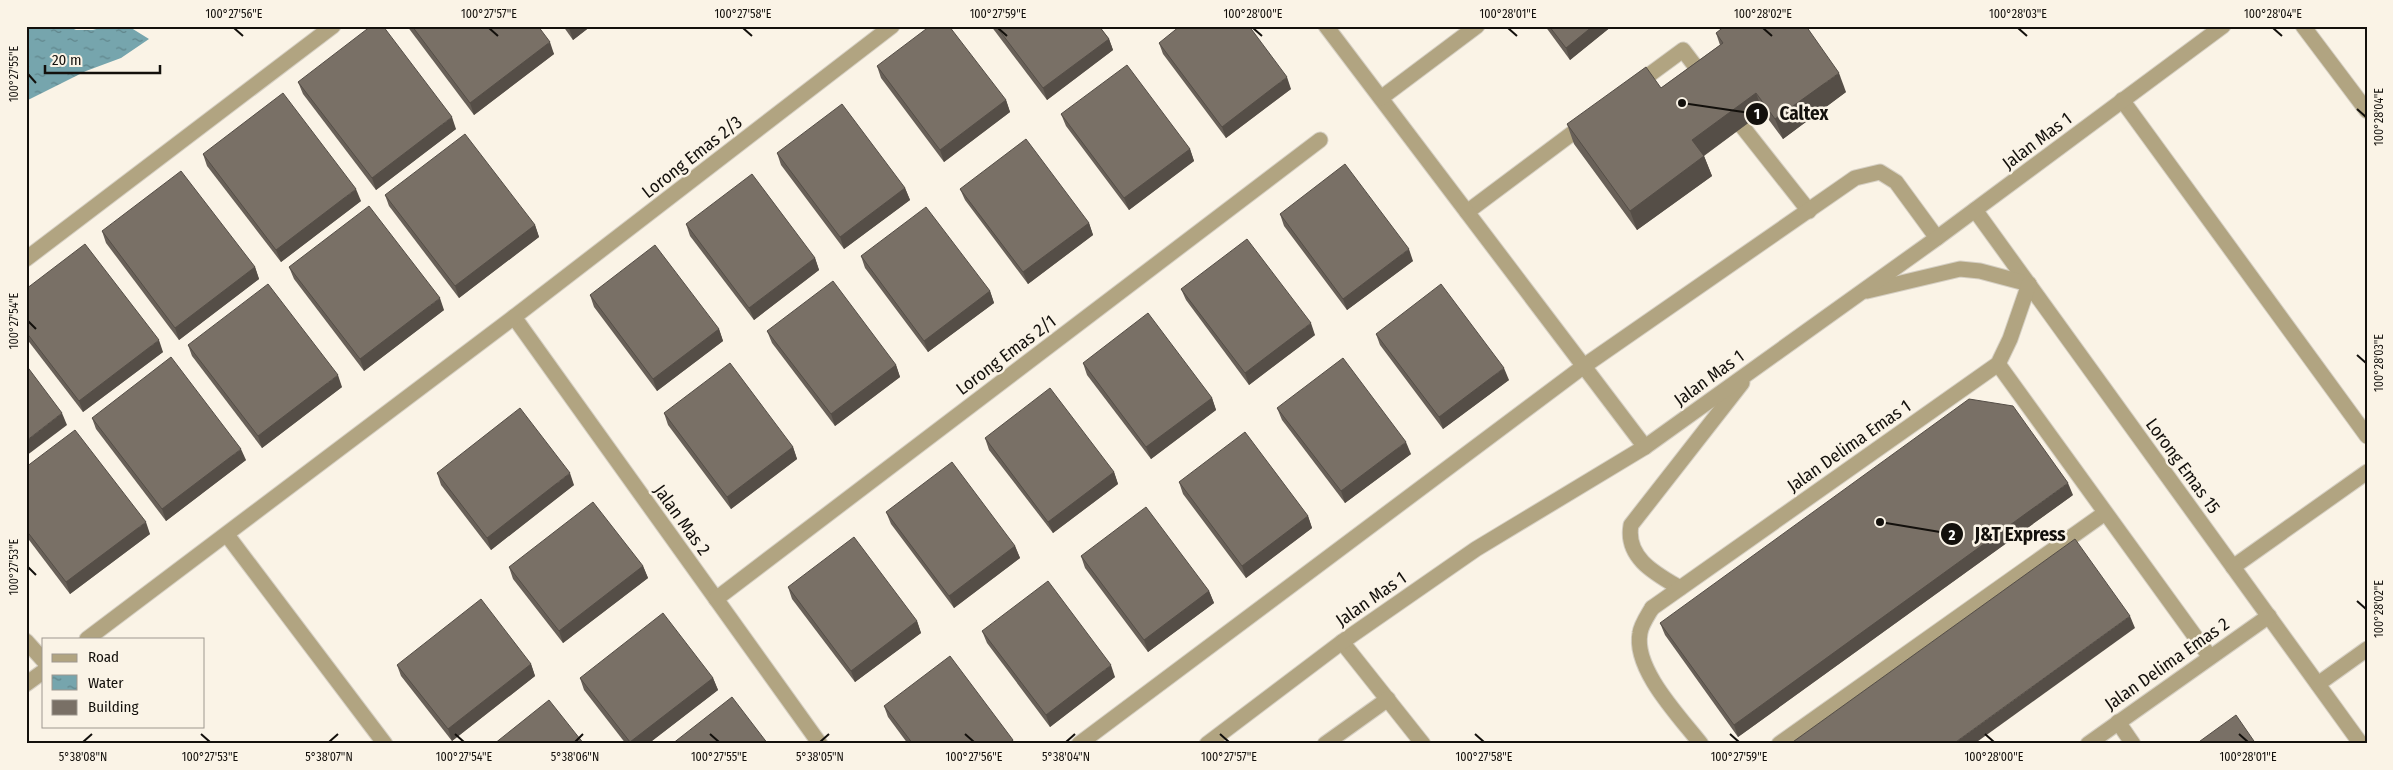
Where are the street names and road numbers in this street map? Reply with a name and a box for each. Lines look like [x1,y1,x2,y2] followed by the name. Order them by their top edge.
[1998,108,2076,174] street label: Jalan Mas 1
[638,111,746,203] street label: Lorong Emas 2/3
[952,310,1060,400] street label: Lorong Emas 2/1
[1670,345,1748,411] street label: Jalan Mas 1
[1783,395,1915,497] street label: Jalan Delima Emas 1
[2141,414,2225,518] street label: Lorong Emas 15
[649,480,715,560] street label: Jalan Mas 2
[1331,567,1411,631] street label: Jalan Mas 1
[2101,613,2234,715] street label: Jalan Delima Emas 2

